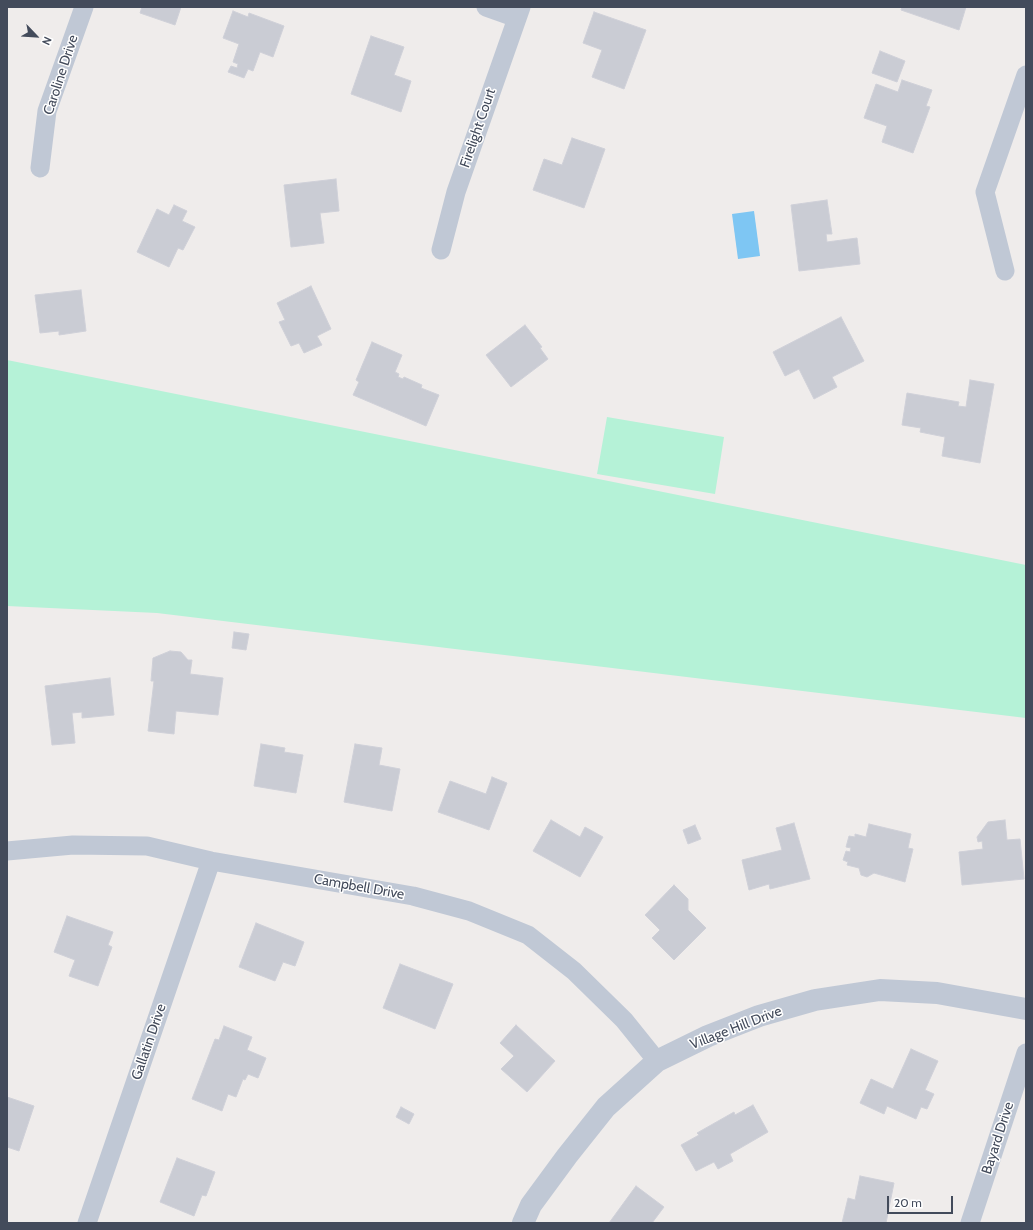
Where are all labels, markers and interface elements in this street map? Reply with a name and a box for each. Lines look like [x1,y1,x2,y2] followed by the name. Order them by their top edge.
[16,16,56,56] north arrow
[40,33,82,117] street label: Caroline Drive
[39,35,55,48] text: N
[457,86,499,170] street label: Firelight Court
[312,871,406,903] street label: Campbell Drive
[128,1002,170,1082] street label: Gallatin Drive
[688,1003,784,1053] street label: Village Hill Drive
[978,1100,1018,1176] street label: Bayard Drive
[889,1188,955,1214] scale bar
[894,1195,922,1210] text: 20 m

